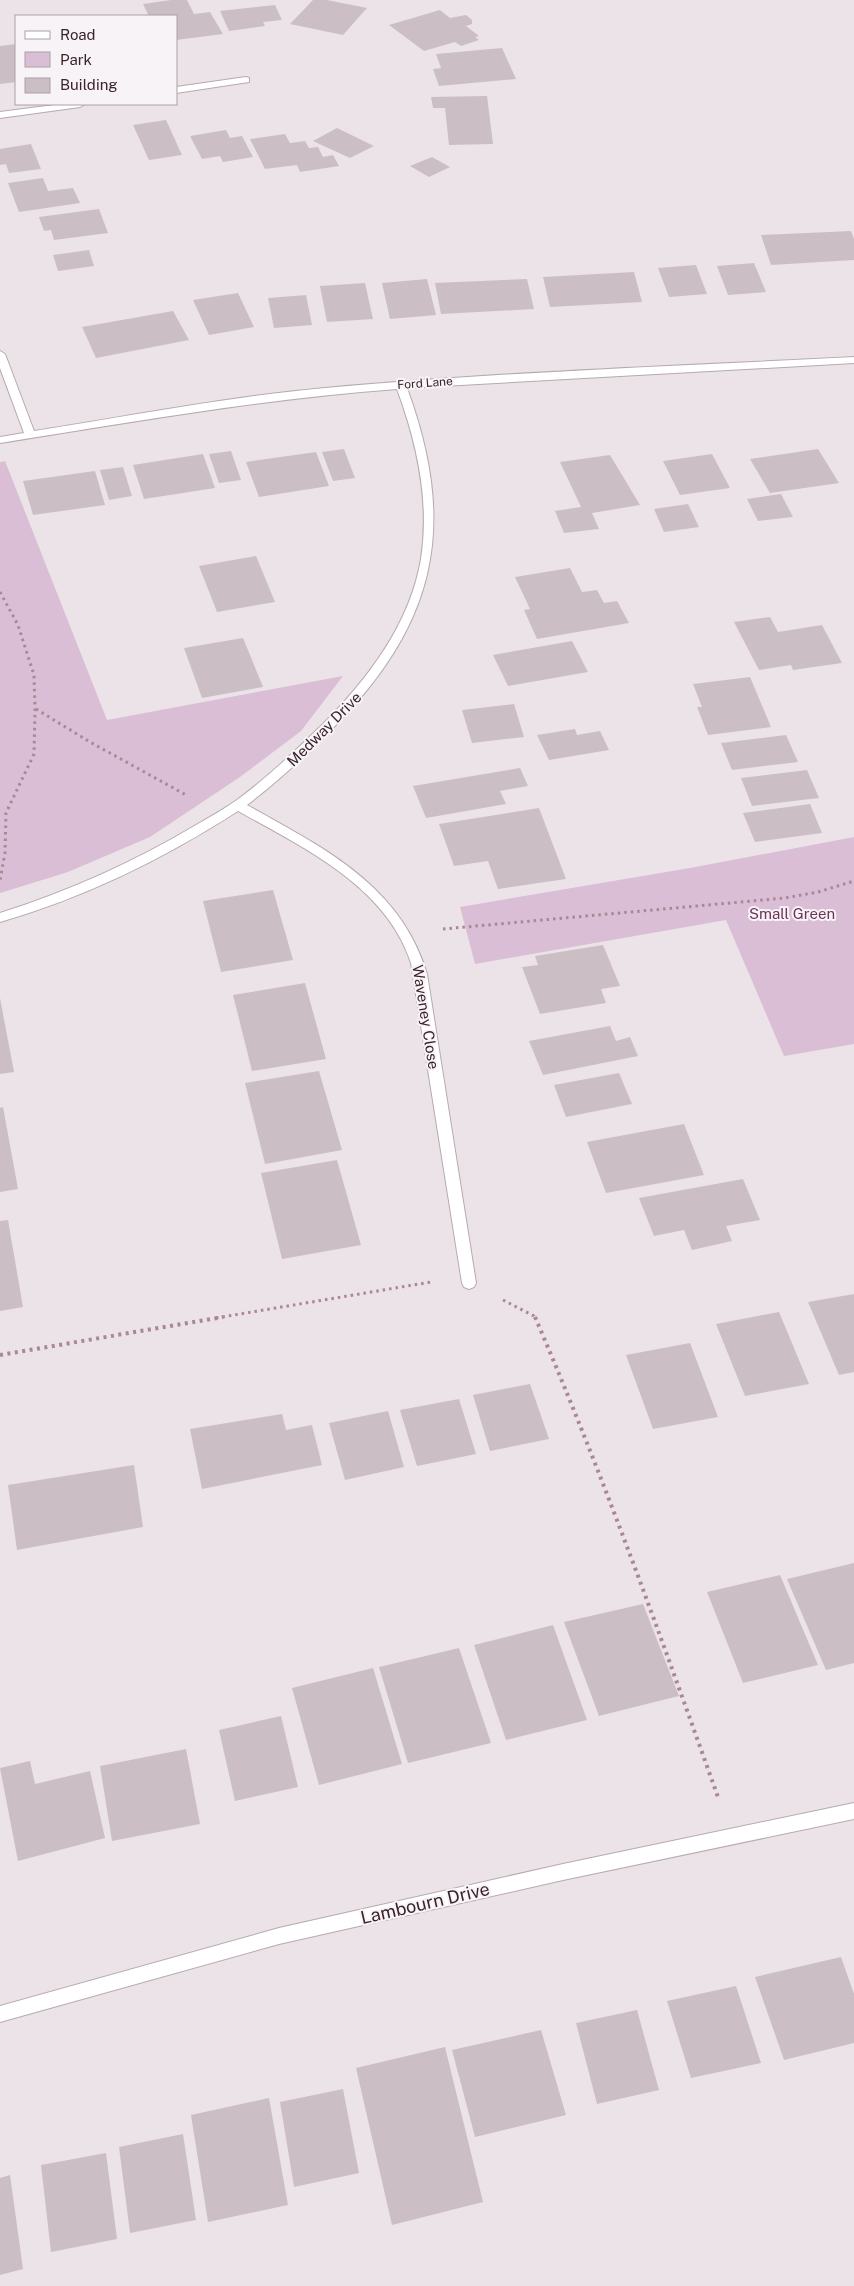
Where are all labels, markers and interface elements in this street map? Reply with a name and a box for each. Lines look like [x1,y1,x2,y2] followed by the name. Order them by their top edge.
[15,15,178,105] legend
[60,26,96,43] text: Road
[60,51,92,68] text: Park
[60,76,118,93] text: Building
[397,374,453,392] street label: Ford Lane
[283,688,365,770] street label: Medway Drive
[749,905,835,922] park label: Small Green
[409,964,443,1070] street label: Waveney Close
[358,1878,492,1928] street label: Lambourn Drive

